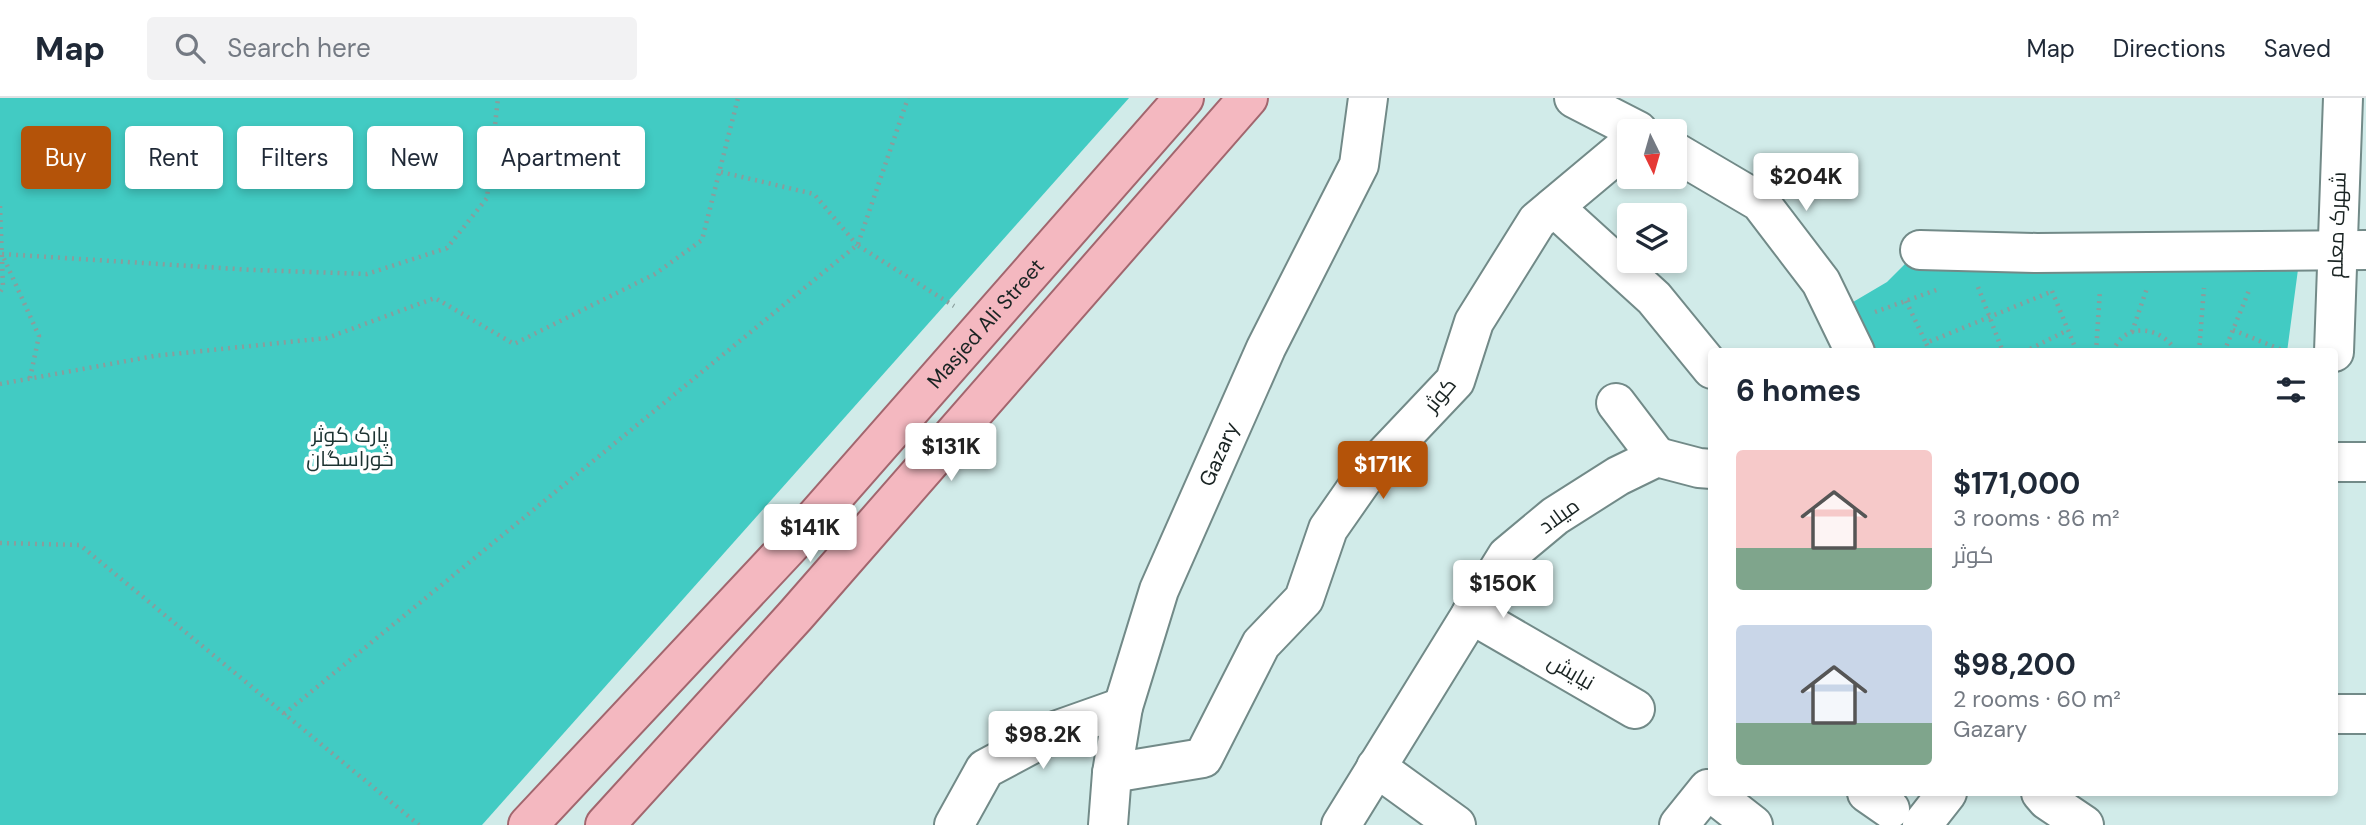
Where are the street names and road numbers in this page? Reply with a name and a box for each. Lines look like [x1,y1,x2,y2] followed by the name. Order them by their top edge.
[2321,171,2353,279] street label: شهرک معلم
[921,253,1051,395] street label: Masjed Ali Street
[1417,372,1463,419] street label: کوثر
[1193,417,1246,491] street label: Gazary
[1533,492,1585,540] street label: میلاد
[1542,647,1600,697] street label: نیایش

